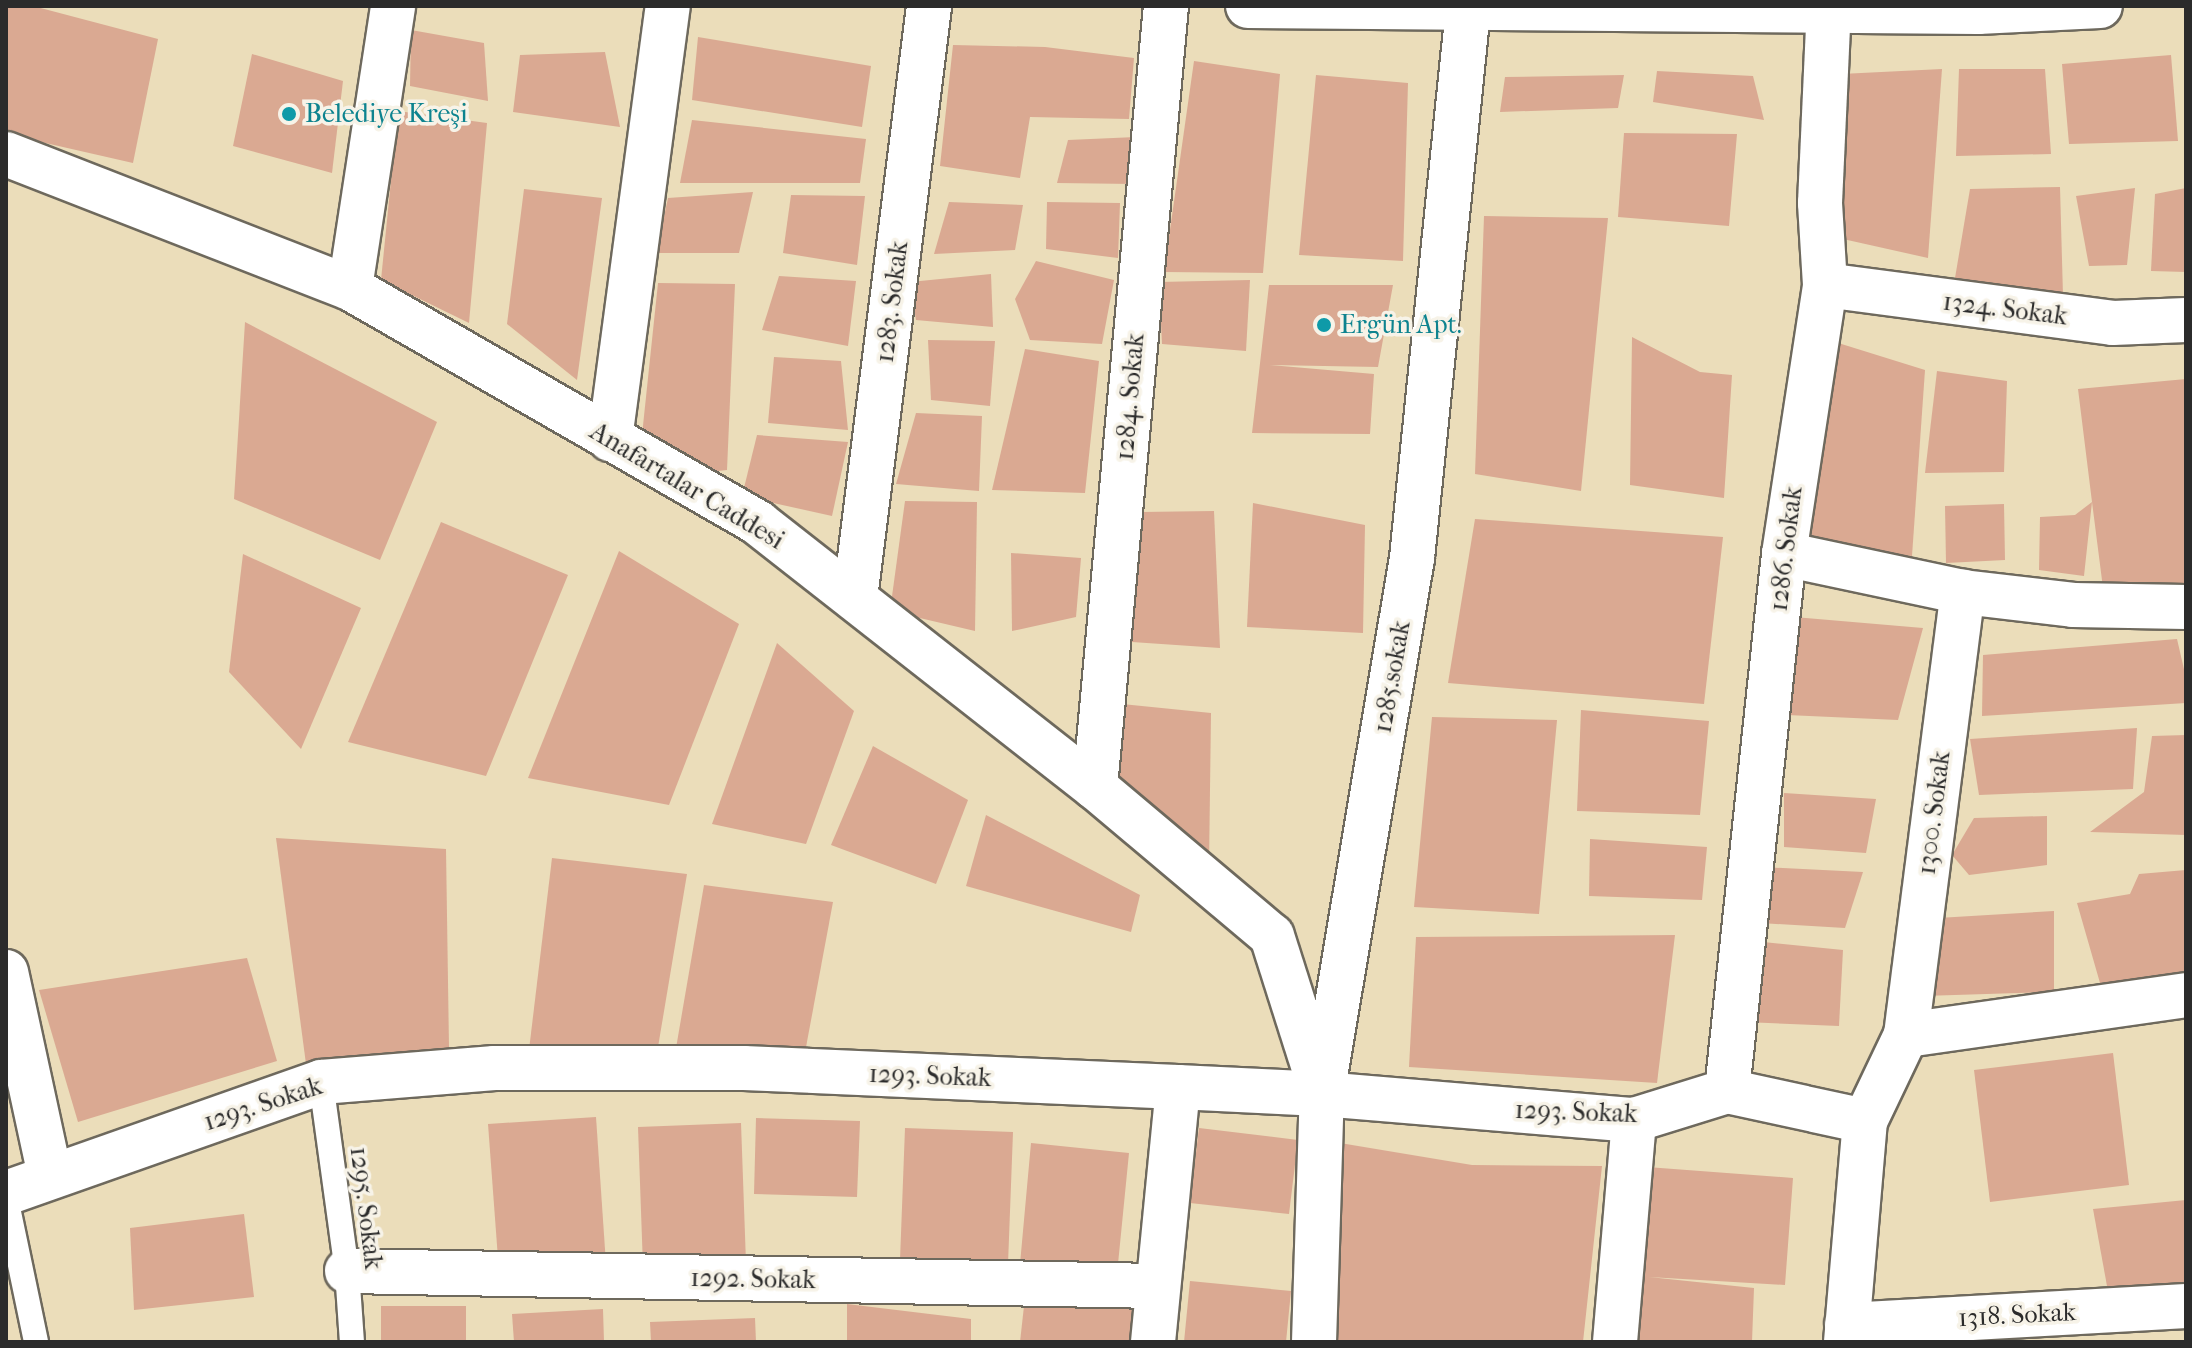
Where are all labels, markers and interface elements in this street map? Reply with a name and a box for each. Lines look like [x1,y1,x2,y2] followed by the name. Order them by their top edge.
[305,98,468,130] place label: Belediye Kreşi
[280,105,298,123] marker: Belediye Kreşi
[869,239,915,365] street label: 1283. Sokak
[1941,286,2069,332] street label: 1324. Sokak
[1340,309,1462,341] place label: Ergün Apt.
[1315,316,1333,334] marker: Ergün Apt.
[1109,332,1151,462] street label: 1284. Sokak
[584,416,790,556] street label: Anafartalar Caddesi
[1763,485,1809,613] street label: 1286. Sokak
[1367,619,1417,735] street label: 1285.sokak
[1911,749,1957,877] street label: 1300. Sokak
[868,1058,992,1094] street label: 1293. Sokak
[200,1070,326,1138] street label: 1293. Sokak
[1514,1094,1638,1130] street label: 1293. Sokak
[343,1145,389,1271] street label: 1295. Sokak
[690,1262,816,1296] street label: 1292. Sokak
[1957,1296,2077,1334] street label: 1318. Sokak

